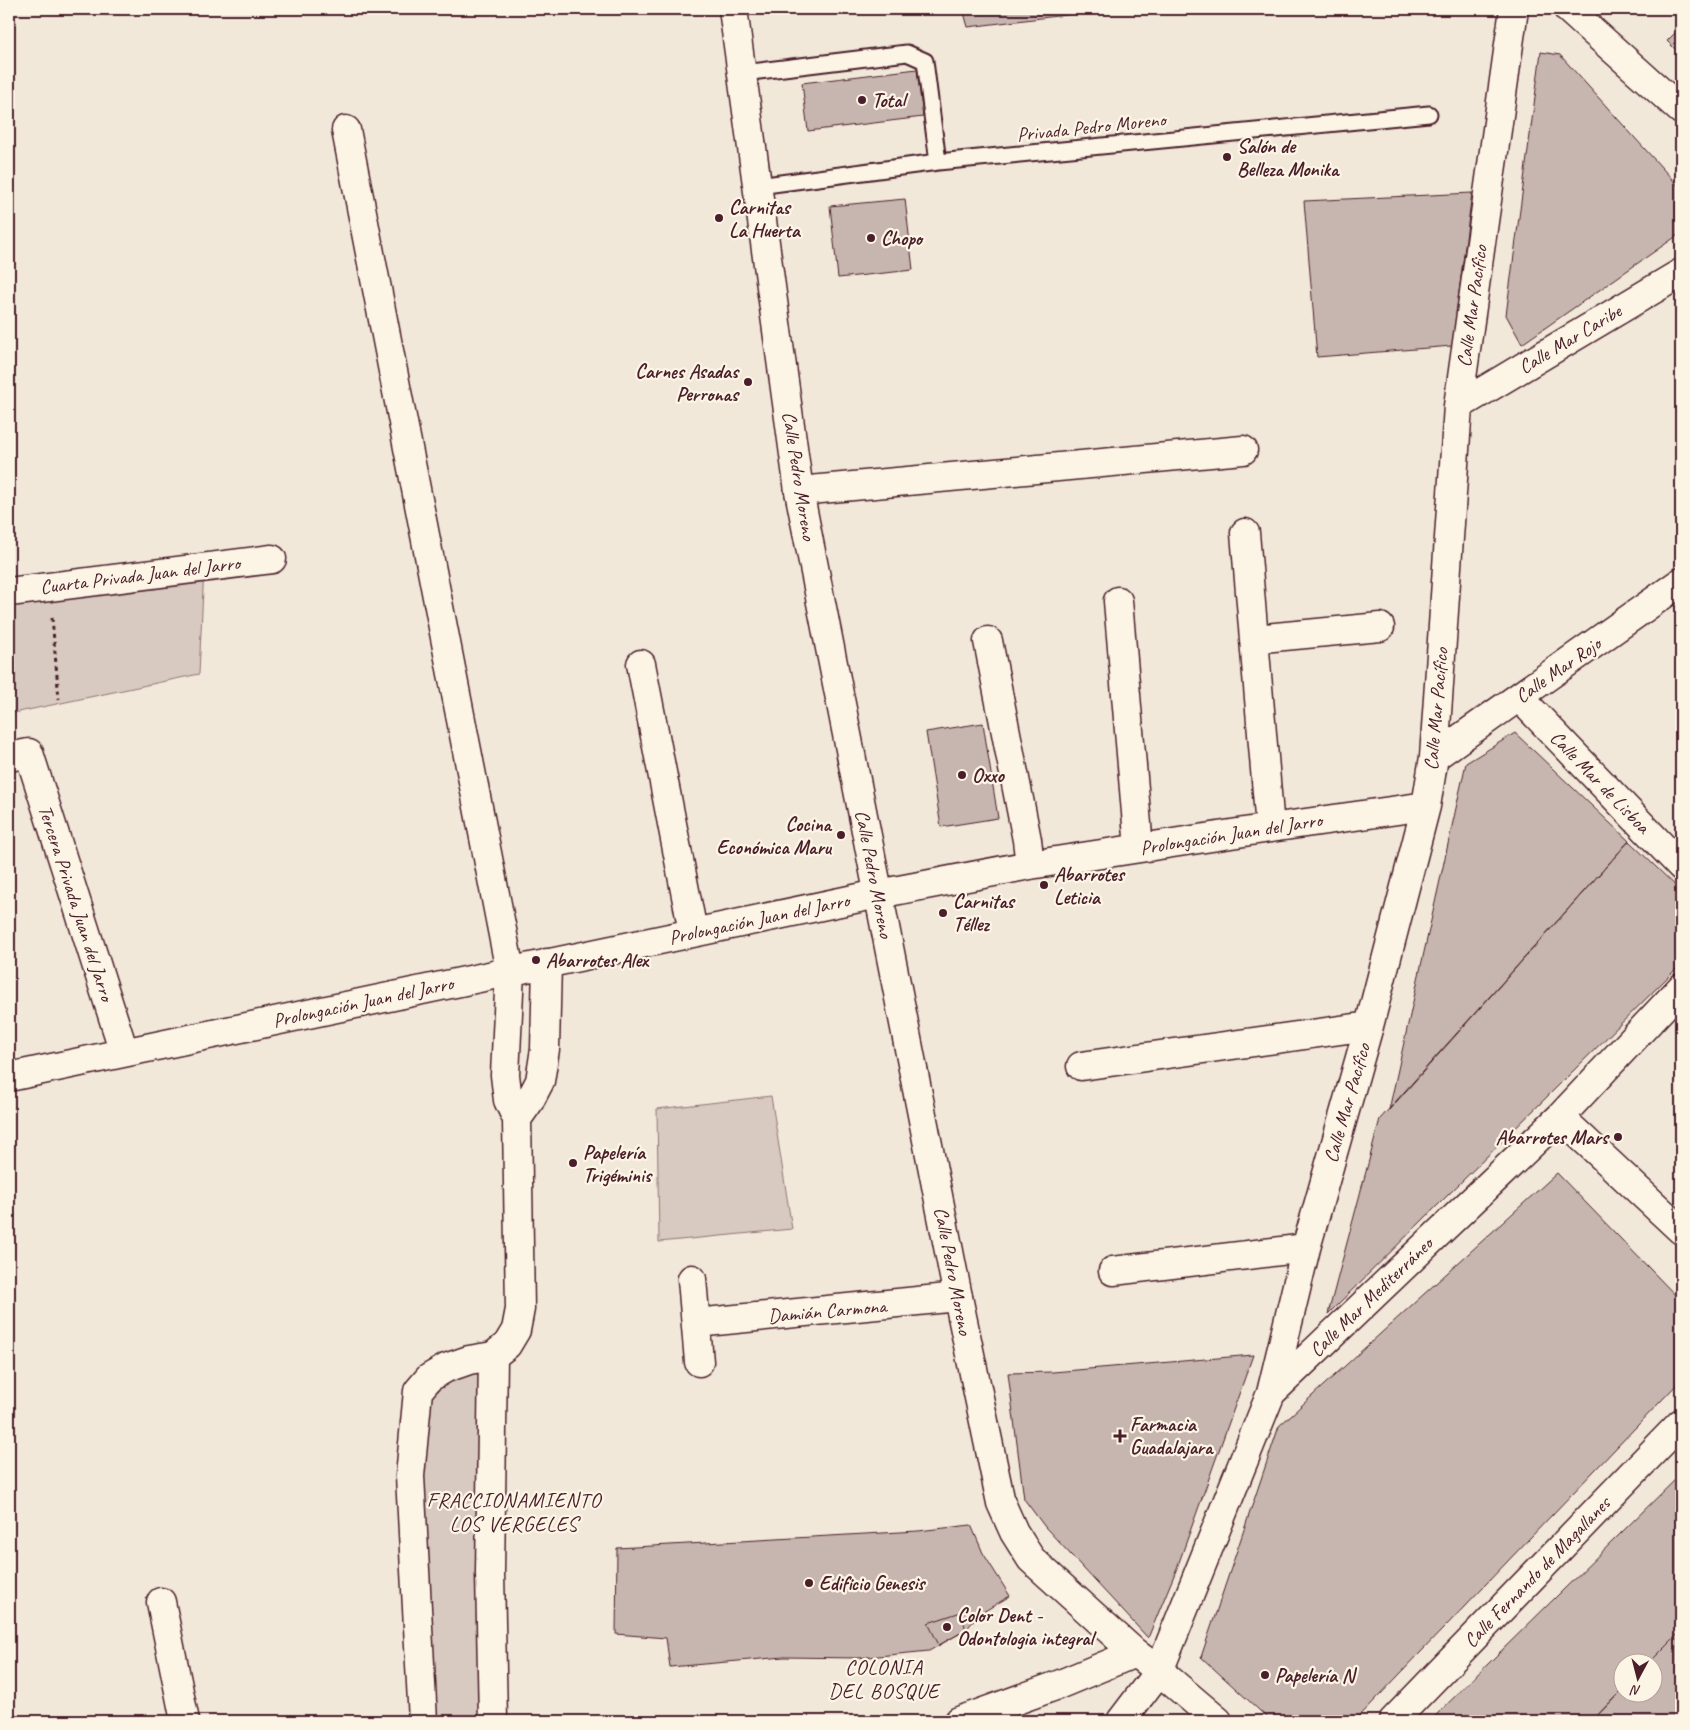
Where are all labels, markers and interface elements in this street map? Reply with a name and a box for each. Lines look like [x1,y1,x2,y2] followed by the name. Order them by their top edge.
[872,88,908,113] place label: Total
[856,94,868,106] marker: Total
[1015,107,1169,147] street label: Privada Pedro Moreno
[1237,134,1340,182] place label: Salón de Belleza Monika
[1221,151,1233,163] marker: Salón de Belleza Monika
[729,195,802,243] place label: Carnitas La Huerta
[713,212,725,224] marker: Carnitas La Huerta
[881,226,924,251] place label: Chopo
[865,232,877,244] marker: Chopo
[1451,243,1493,368] street label: Calle Mar Pacífico
[1514,298,1627,379] street label: Calle Mar Caribe
[635,359,740,407] place label: Carnes Asadas Perronas
[742,376,754,388] marker: Carnes Asadas Perronas
[776,410,822,543] street label: Calle Pedro Moreno
[39,550,243,600] street label: Cuarta Privada Juan del Jarro
[1510,630,1607,709] street label: Calle Mar Rojo
[1418,646,1454,771] street label: Calle Mar Pacífico
[1545,725,1656,840] street label: Calle Mar de Lisboa
[972,763,1005,788] place label: Oxxo
[956,769,968,781] marker: Oxxo
[33,802,120,1006] street label: Tercera Privada Juan del Jarro
[1138,807,1326,861] street label: Prolongación Juan del Jarro
[849,808,899,941] street label: Calle Pedro Moreno
[716,812,833,860] place label: Cocina Económica Maru
[835,829,847,841] marker: Cocina Económica Maru
[1054,862,1126,910] place label: Abarrotes Leticia
[1038,879,1050,891] marker: Abarrotes Leticia
[667,887,853,950] street label: Prolongación Juan del Jarro
[953,889,1016,937] place label: Carnitas Téllez
[937,907,949,919] marker: Carnitas Téllez
[546,948,650,973] place label: Abarrotes Alex
[530,954,542,966] marker: Abarrotes Alex
[271,970,457,1033] street label: Prolongación Juan del Jarro
[1318,1040,1376,1165] street label: Calle Mar Pacífico
[1496,1125,1610,1150] place label: Abarrotes Mars
[1612,1131,1624,1143] marker: Abarrotes Mars
[583,1140,653,1188] place label: Papelería Trigéminis
[567,1157,579,1169] marker: Papelería Trigéminis
[928,1205,978,1338] street label: Calle Pedro Moreno
[1304,1230,1439,1362] street label: Calle Mar Mediterráneo
[767,1293,889,1329] street label: Damián Carmona
[1130,1412,1214,1460] place label: Farmacia Guadalajara
[1114,1430,1126,1442] marker: Farmacia Guadalajara
[427,1487,603,1537] district label: FRACCIONAMIENTO LOS VERGELES
[1458,1490,1617,1653] street label: Calle Fernando de Magallanes
[819,1571,926,1596] place label: Edificio Genesis
[803,1577,815,1589] marker: Edificio Genesis
[957,1603,1098,1651] place label: Color Dent - Odontologia integral
[941,1621,953,1633] marker: Color Dent - Odontologia integral
[1612,1652,1662,1702] north arrow
[829,1654,941,1704] district label: COLONIA DEL BOSQUE
[1275,1663,1358,1688] place label: Papelería N
[1259,1669,1271,1681] marker: Papelería N
[1629,1681,1642,1699] text: N

